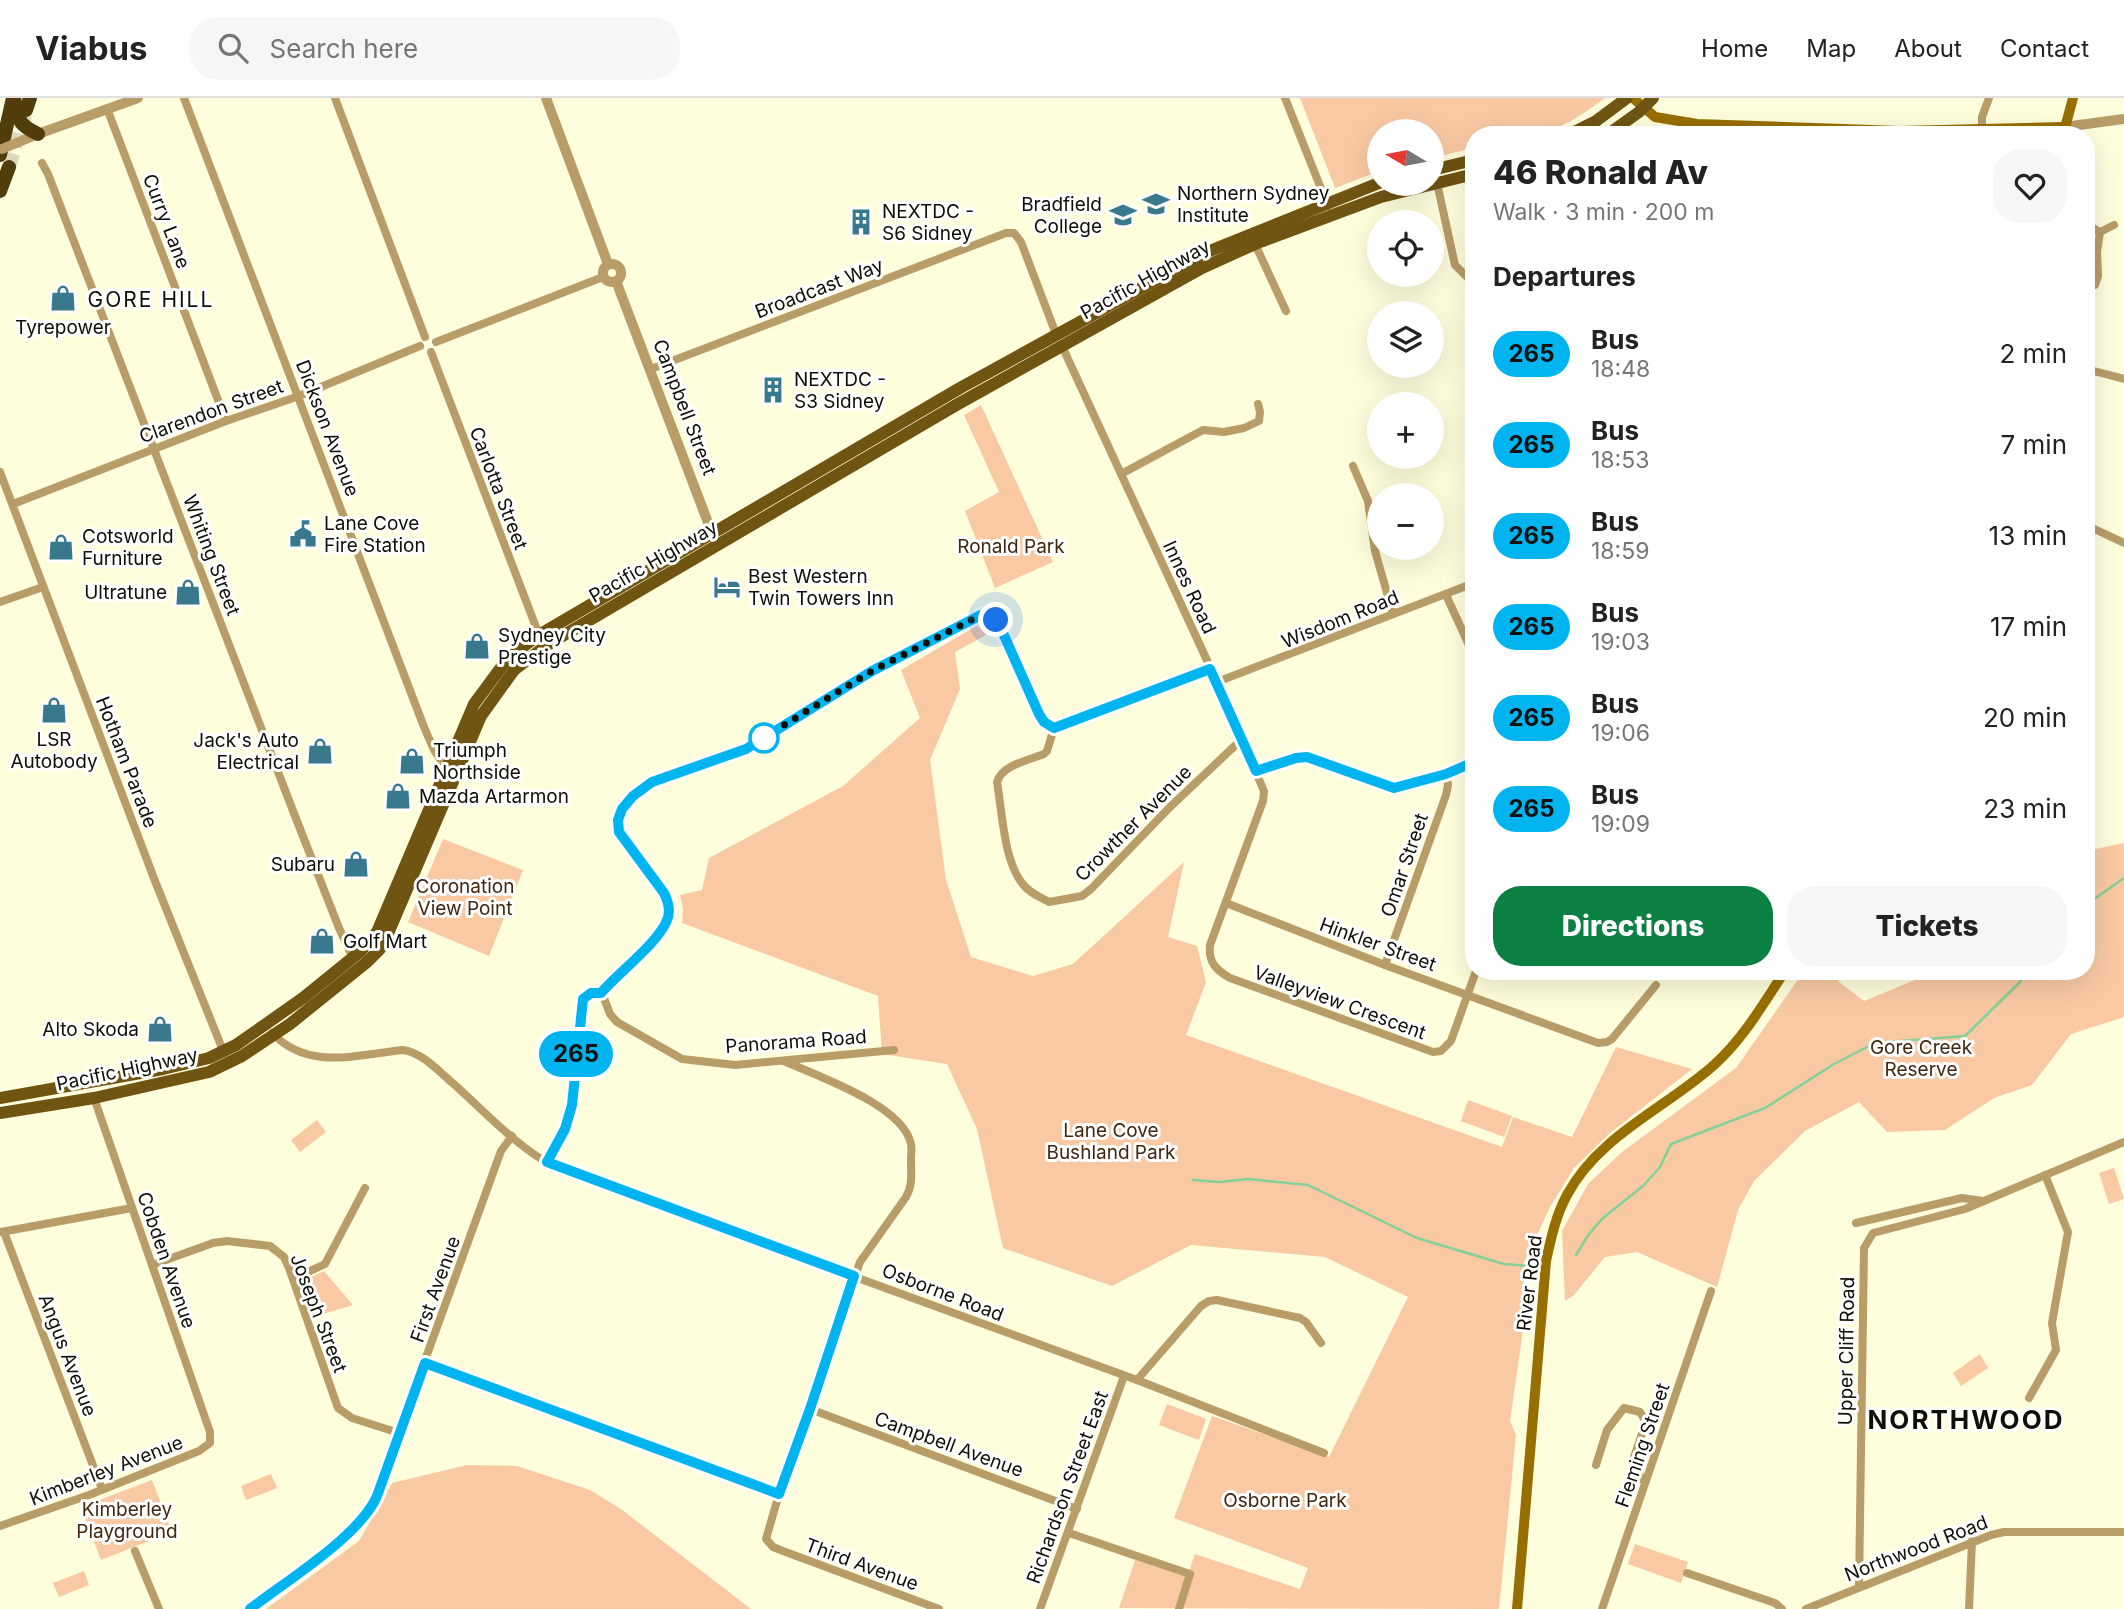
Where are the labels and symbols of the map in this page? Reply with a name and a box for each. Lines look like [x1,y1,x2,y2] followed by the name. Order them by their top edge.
[1367,119,1444,196] north arrow
[138,170,195,272] street label: Curry Lane
[1177,182,1330,227] place label: Northern Sydney Institute
[1141,189,1171,219] school or university icon: Northern Sydney Institute
[1021,193,1102,238] place label: Bradfield College
[882,200,974,245] place label: NEXTDC - S6 Sidney
[1108,200,1138,230] school or university icon: Bradfield College
[846,207,876,237] building icon: NEXTDC - S6 Sidney
[1077,234,1214,324] street label: Pacific Highway
[752,253,887,323] street label: Broadcast Way
[48,283,78,313] shop icon: Tyrepower
[88,287,214,312] district label: GORE HILL
[15,316,111,339] place label: Tyrepower
[648,336,721,478] street label: Campbell Street
[291,357,364,500] street label: Dickson Avenue
[794,368,886,413] place label: NEXTDC - S3 Sidney
[136,375,286,448] street label: Clarendon Street
[758,375,788,405] building icon: NEXTDC - S3 Sidney
[465,424,533,553] street label: Carlotta Street
[178,492,245,619] street label: Whiting Street
[324,512,426,557] place label: Lane Cove Fire Station
[585,515,722,607] street label: Pacific Highway
[288,519,318,549] public building icon: Lane Cove Fire Station
[82,525,174,570] place label: Cotsworld Furniture
[46,532,76,562] shop icon: Cotsworld Furniture
[957,535,1065,558] park label: Ronald Park
[1158,537,1221,637] street label: Innes Road
[748,565,894,610] place label: Best Western Twin Towers Inn
[712,572,742,602] hotel icon: Best Western Twin Towers Inn
[173,577,203,607] shop icon: Ultratune
[84,581,167,604] place label: Ultratune
[1278,586,1402,653] street label: Wisdom Road
[978,602,1013,637] your location
[498,624,606,669] place label: Sydney City Prestige
[462,631,492,661] shop icon: Sydney City Prestige
[91,693,162,831] street label: Hotham Parade
[39,695,69,725] shop icon: LSR Autobody
[749,723,779,753] unlabelled marker
[10,728,98,773] place label: LSR Autobody
[193,729,299,774] place label: Jack's Auto Electrical
[305,736,335,766] shop icon: Jack's Auto Electrical
[433,739,521,784] place label: Triumph Northside
[397,746,427,776] shop icon: Triumph Northside
[1070,760,1196,886] street label: Crowther Avenue
[383,781,413,811] shop icon: Mazda Artarmon
[419,785,569,808] place label: Mazda Artarmon
[1376,810,1433,920] street label: Omar Street
[341,849,371,879] shop icon: Subaru
[271,853,335,876] place label: Subaru
[416,875,514,920] park label: Coronation View Point
[1316,913,1439,976] street label: Hinkler Street
[307,926,337,956] shop icon: Golf Mart
[343,930,427,953] place label: Golf Mart
[1251,961,1429,1044] street label: Valleyview Crescent
[145,1014,175,1044] shop icon: Alto Skoda
[42,1018,139,1041] place label: Alto Skoda
[725,1025,868,1058] street label: Panorama Road
[536,1031,616,1077] line badge: 265
[1870,1036,1973,1081] park label: Gore Creek Reserve
[54,1043,200,1096] street label: Pacific Highway
[1046,1119,1176,1164] park label: Lane Cove Bushland Park
[132,1189,201,1331] street label: Cobden Avenue
[406,1233,465,1345] street label: First Avenue
[1512,1234,1547,1332] street label: River Road
[285,1251,352,1376] street label: Joseph Street
[879,1259,1007,1326] street label: Osborne Road
[1834,1277,1859,1425] street label: Upper Cliff Road
[34,1291,101,1420] street label: Angus Avenue
[1610,1380,1675,1510] street label: Fleming Street
[1022,1388,1113,1587] street label: Richardson Street East
[1868,1404,2064,1435] district label: NORTHWOOD
[871,1407,1026,1482] street label: Campbell Avenue
[26,1431,186,1510] street label: Kimberley Avenue
[1223,1489,1347,1512] park label: Osborne Park
[76,1498,178,1543] park label: Kimberley Playground
[1841,1511,1991,1586] street label: Northwood Road
[802,1533,922,1596] street label: Third Avenue

